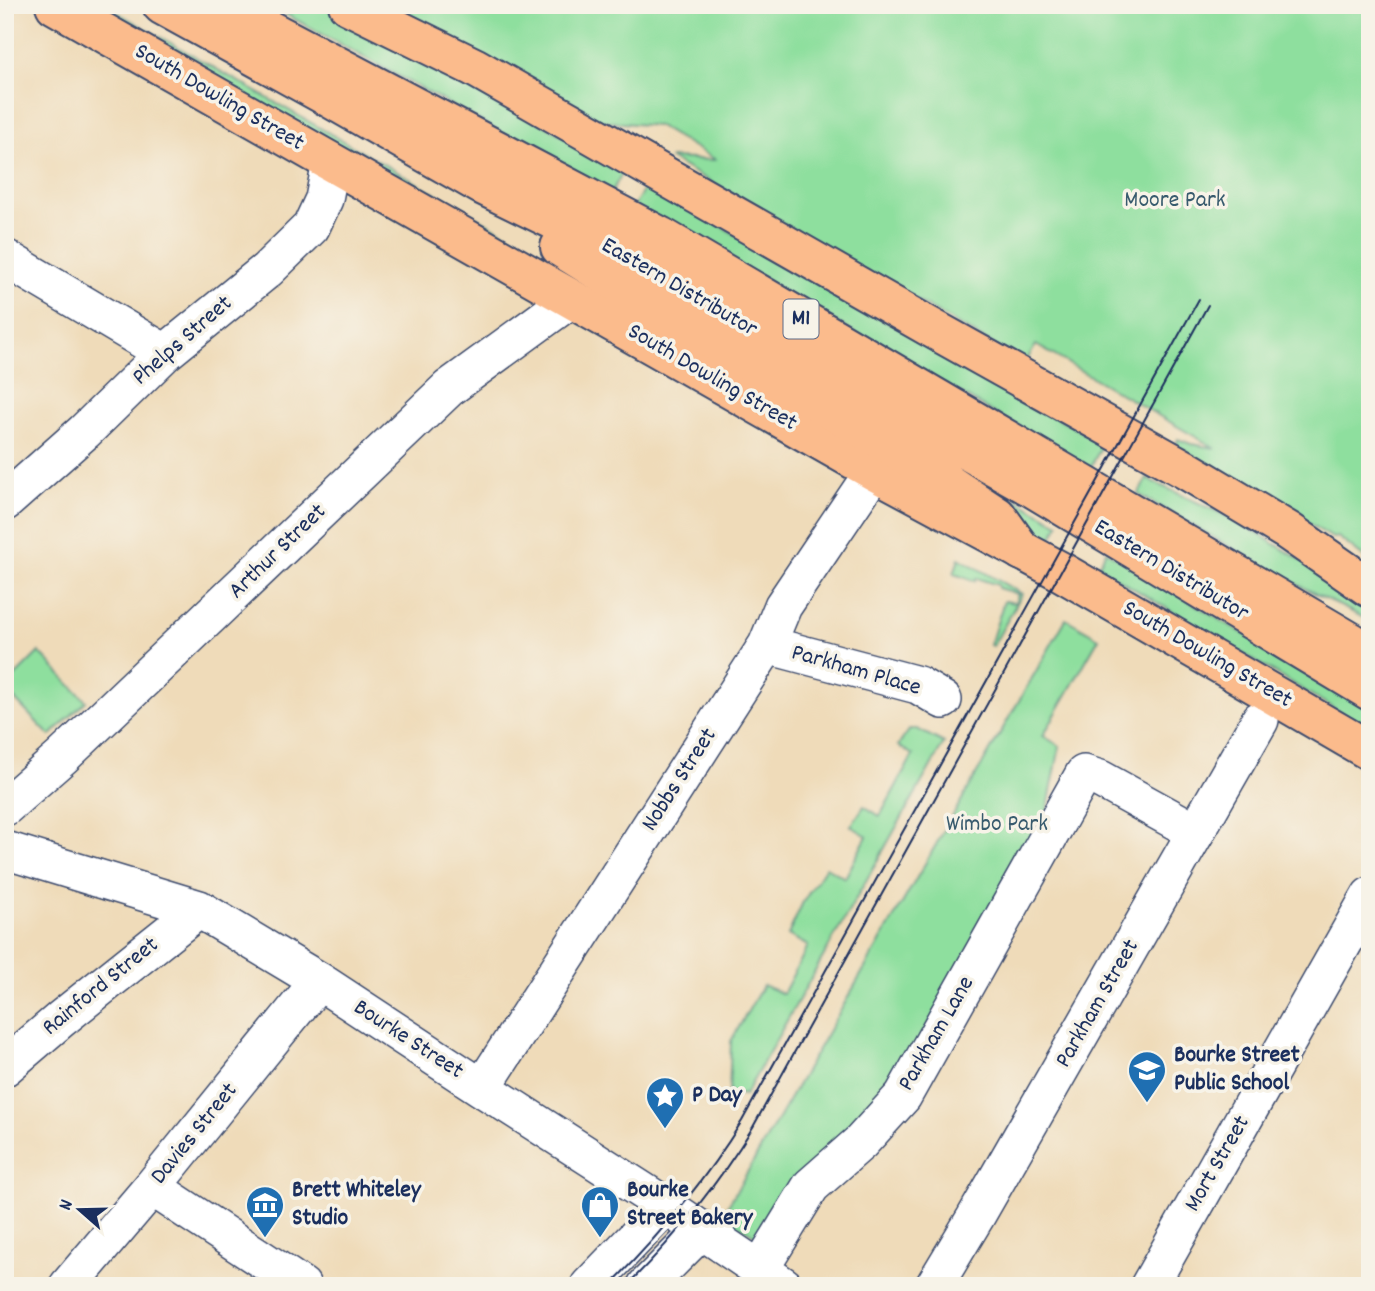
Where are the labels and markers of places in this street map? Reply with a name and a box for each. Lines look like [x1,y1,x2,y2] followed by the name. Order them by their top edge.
[1174,1039,1300,1101] place label: Bourke Street Public School
[1126,1049,1168,1104] school or university icon: Bourke Street Public School
[644,1075,686,1130] place icon: P Day
[692,1079,743,1113] place label: P Day
[292,1174,422,1236] place label: Brett Whiteley Studio
[627,1174,754,1236] place label: Bourke Street Bakery
[244,1184,286,1239] museum icon: Brett Whiteley Studio
[579,1184,621,1239] shop icon: Bourke Street Bakery

